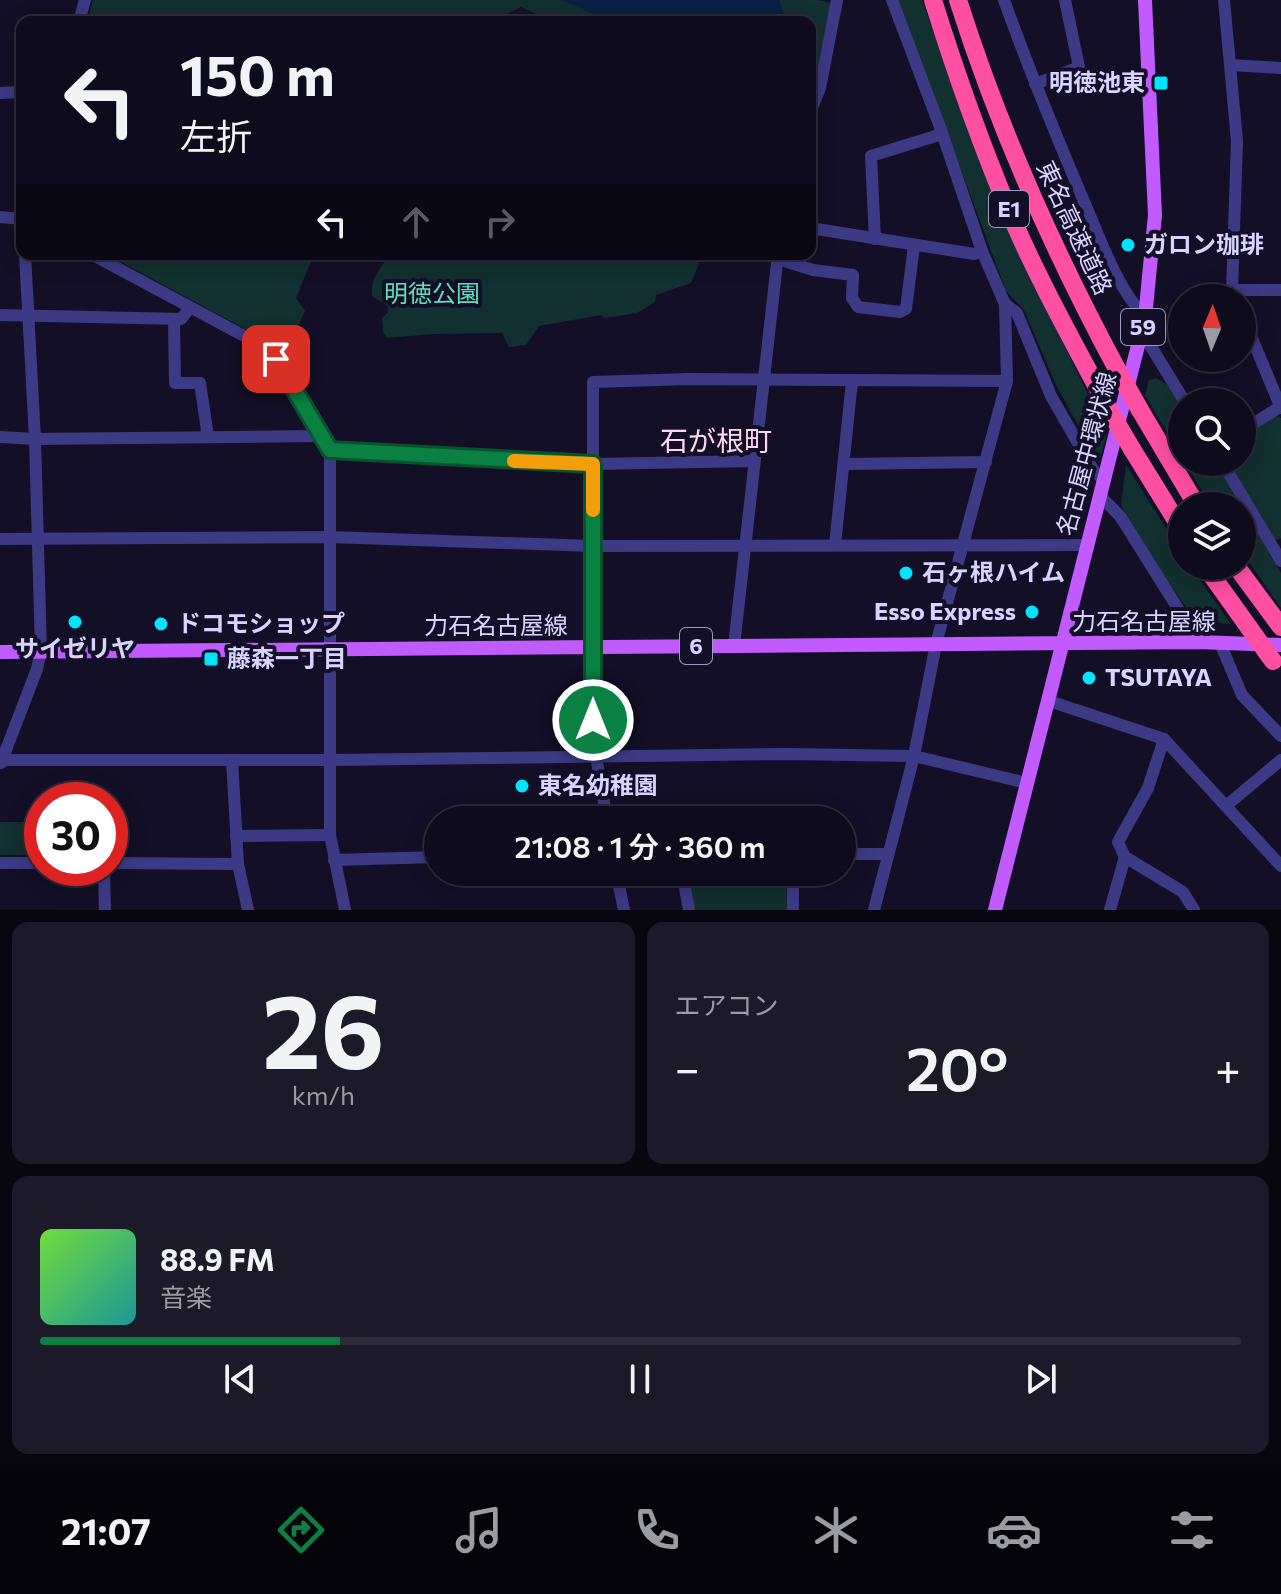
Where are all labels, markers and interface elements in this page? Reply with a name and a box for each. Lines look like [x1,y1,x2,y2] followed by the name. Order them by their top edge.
[180,39,335,108] text: 150 m
[48,48,152,152] icon: left
[1049,67,1145,96] place label: 明徳池東
[1152,74,1170,92] marker: 明徳池東
[180,113,252,157] text: 左折
[1032,156,1119,299] street label: 東名高速道路
[989,191,1029,227] road number: E1
[310,200,354,244] icon: left
[394,200,438,244] icon: ahead
[478,200,522,244] icon: right
[1144,229,1264,258] place label: ガロン珈琲
[1119,236,1137,254] marker: ガロン珈琲
[384,278,480,307] park label: 明徳公園
[1168,284,1256,372] north arrow
[1168,284,1256,580] map controls
[1121,309,1165,345] road number: 59
[242,325,310,393] pin
[254,337,298,381] icon: arrive
[1050,369,1121,539] street label: 名古屋中環状線
[1168,388,1256,476] button: search
[660,423,772,457] district label: 石が根町
[1168,492,1256,580] button: layers
[922,557,1065,586] place label: 石ヶ根ハイム
[897,564,915,582] marker: 石ヶ根ハイム
[874,596,1016,625] place label: Esso Express
[1023,603,1041,621] marker: Esso Express
[1072,606,1216,635] street label: 力石名古屋線
[177,608,345,637] place label: ドコモショップ
[424,610,568,639] street label: 力石名古屋線
[66,613,84,631] marker: サイゼリヤ
[152,615,170,633] marker: ドコモショップ
[680,628,712,664] road number: 6
[15,633,135,662] place label: サイゼリヤ
[227,643,347,672] place label: 藤森一丁目
[202,650,220,668] marker: 藤森一丁目
[1105,662,1212,691] place label: TSUTAYA
[1080,669,1098,687] marker: TSUTAYA
[551,678,635,762] position arrow
[538,770,658,799] place label: 東名幼稚園
[513,777,531,795] marker: 東名幼稚園
[24,782,128,886] speed limit sign: 30
[515,827,765,864] text: 21:08 · 1 分 · 360 m
[262,963,385,1090] text: 26
[675,989,779,1020] text: エアコン
[906,1030,1009,1103] text: 20°
[675,1040,700,1094] text: −
[1215,1040,1241,1094] text: +
[292,1079,355,1110] text: km/h
[160,1240,275,1277] text: 88.9 FM
[160,1281,212,1312] text: 音楽
[218,1357,262,1401] icon: previous
[618,1357,662,1401] icon: pause
[1019,1357,1063,1401] icon: next
[273,1502,329,1558] icon: directions
[451,1502,507,1558] icon: music
[629,1502,685,1558] icon: phone
[808,1502,864,1558] icon: climate
[986,1502,1042,1558] icon: car
[1164,1502,1220,1558] icon: filters
[61,1508,151,1552] text: 21:07

